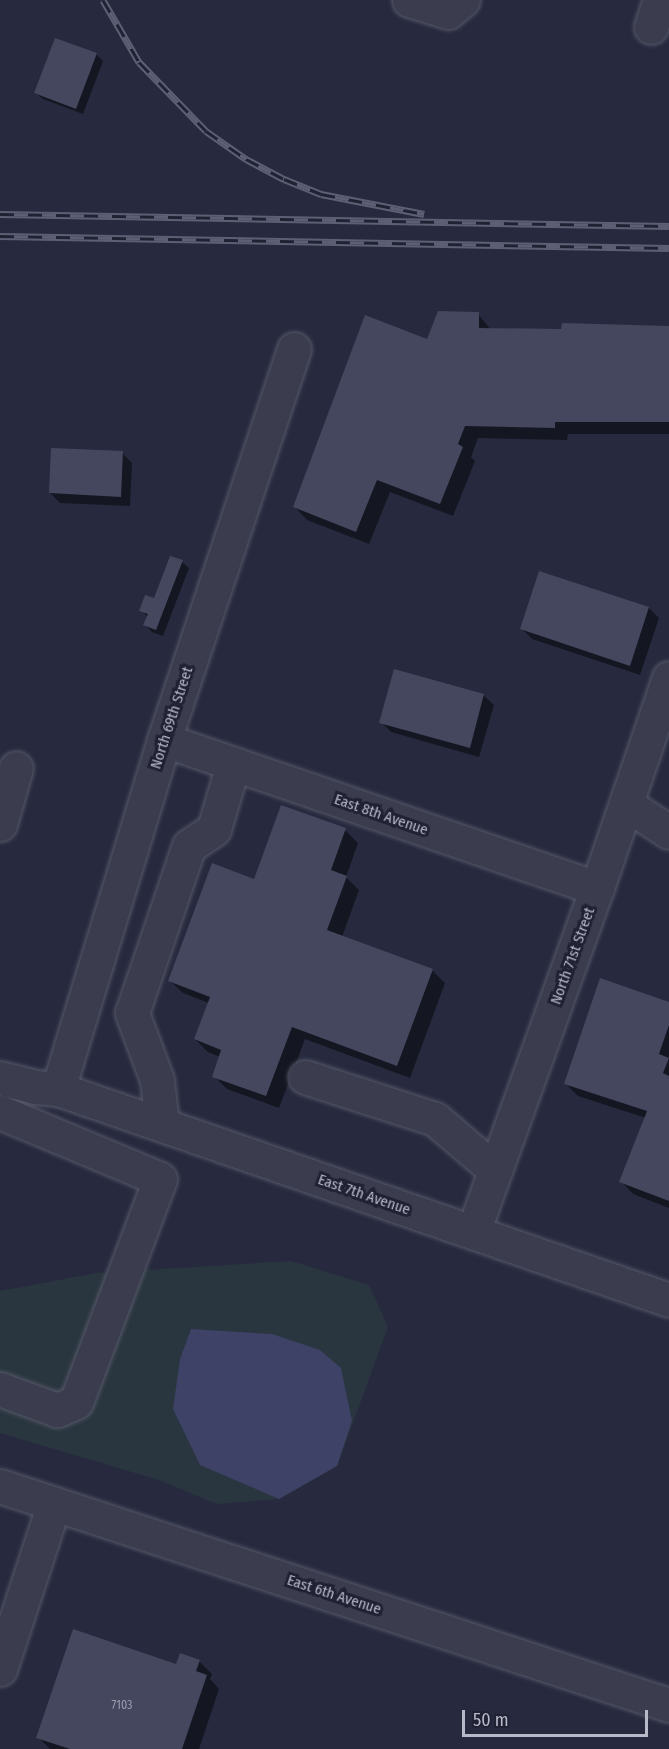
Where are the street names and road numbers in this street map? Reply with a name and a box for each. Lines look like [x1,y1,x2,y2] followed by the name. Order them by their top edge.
[147,665,197,771] street label: North 69th Street
[332,791,430,839] street label: East 8th Avenue
[547,905,599,1007] street label: North 71st Street
[315,1171,413,1219] street label: East 7th Avenue
[285,1571,383,1619] street label: East 6th Avenue

